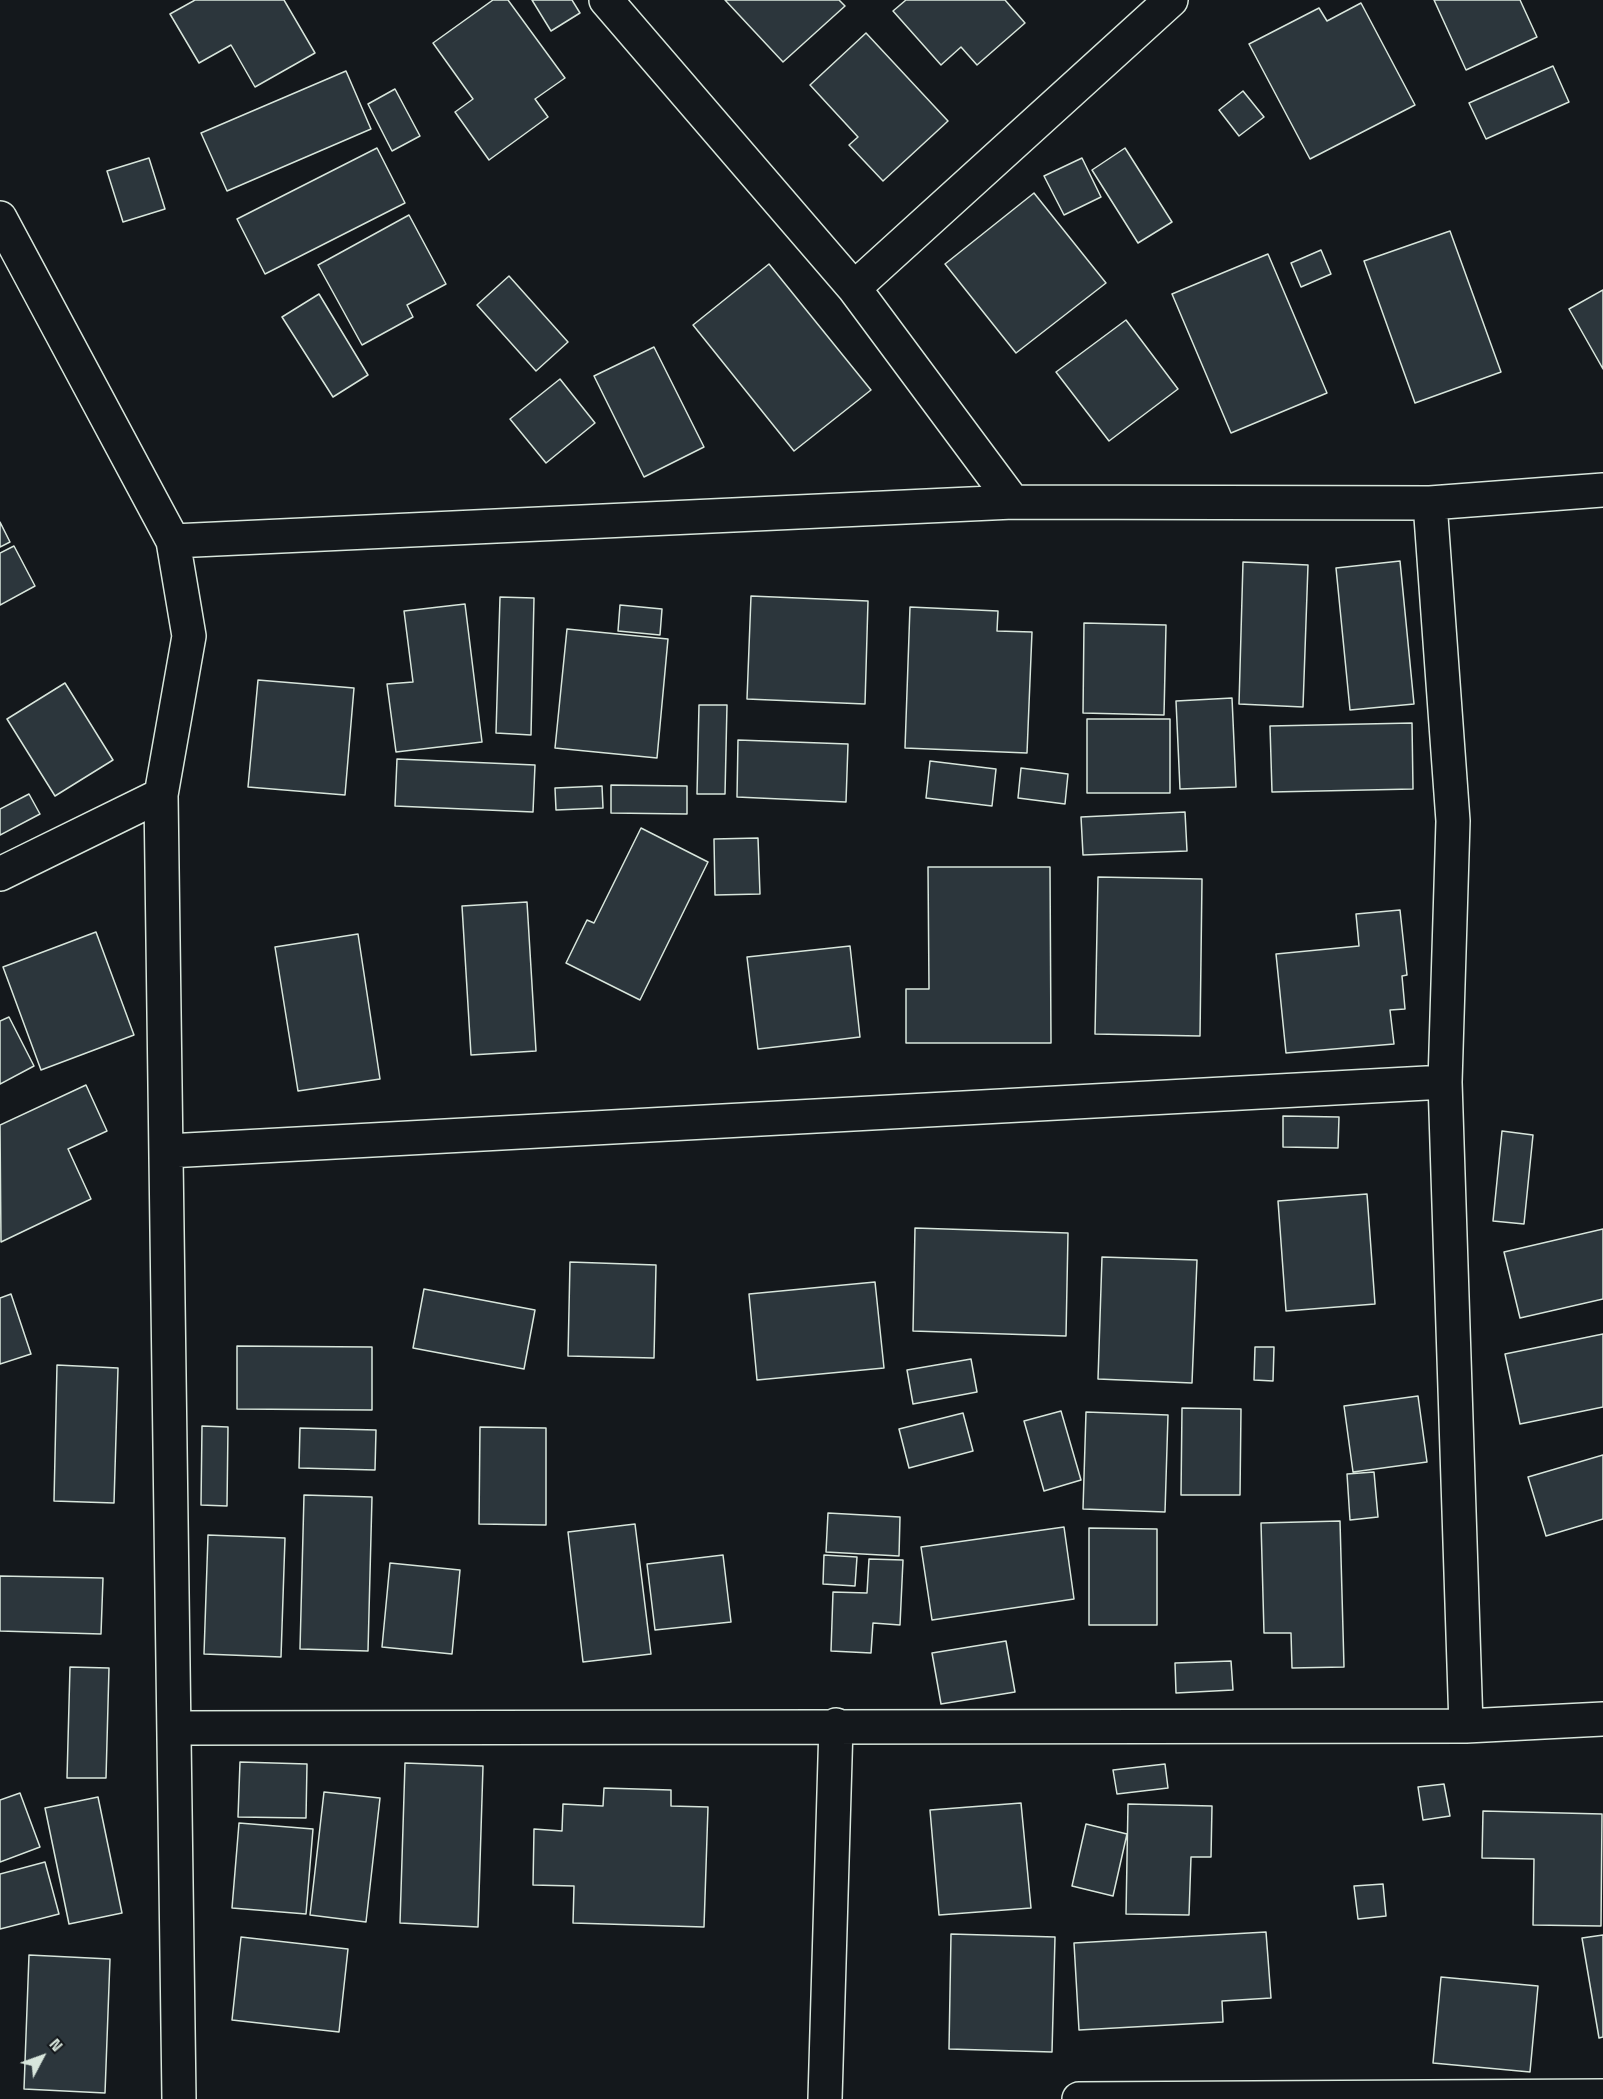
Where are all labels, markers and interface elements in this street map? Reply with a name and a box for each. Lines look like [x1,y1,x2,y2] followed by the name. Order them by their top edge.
[12,2027,72,2087] north arrow
[45,2034,67,2056] text: N

